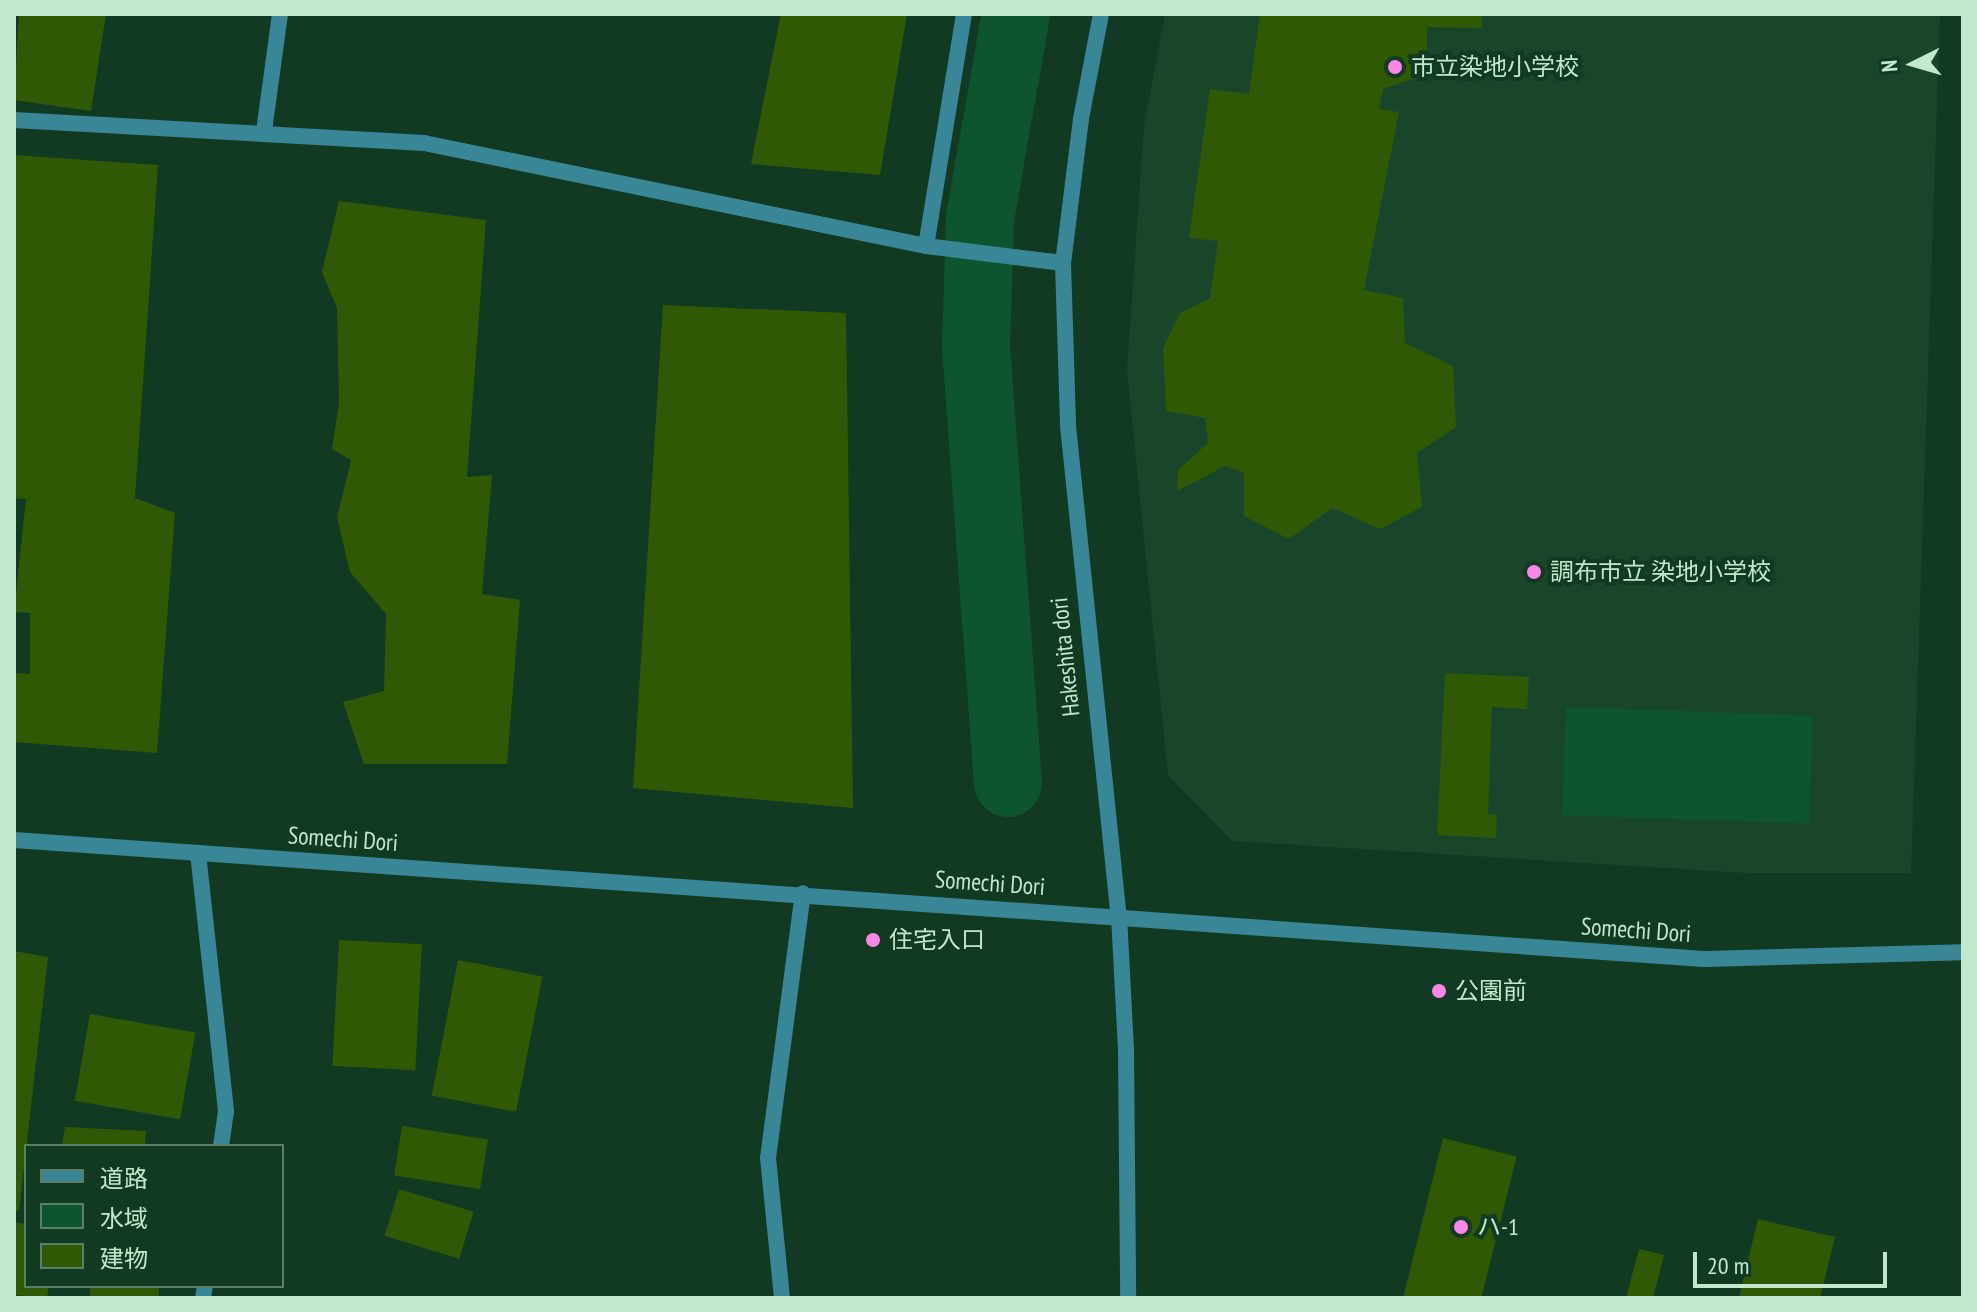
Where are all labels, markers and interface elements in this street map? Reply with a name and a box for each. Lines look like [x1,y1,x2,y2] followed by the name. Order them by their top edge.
[1873,24,1953,104] north arrow
[1411,53,1579,81] place label: 市立染地小学校
[1386,58,1404,76] marker: 市立染地小学校
[1875,59,1904,73] text: N
[1550,558,1771,586] place label: 調布市立 染地小学校
[1525,563,1543,581] marker: 調布市立 染地小学校
[1044,596,1086,718] street label: Hakeshita dori
[287,821,399,857] street label: Somechi Dori
[934,865,1046,901] street label: Somechi Dori
[1580,912,1692,948] street label: Somechi Dori
[889,926,985,954] place label: 住宅入口
[864,931,882,949] marker: 住宅入口
[1455,977,1527,1005] place label: 公園前
[1430,982,1448,1000] marker: 公園前
[24,1144,284,1288] legend
[100,1163,148,1194] text: 道路
[100,1203,148,1234] text: 水域
[1477,1213,1519,1241] place label: ハ-1
[1452,1218,1470,1236] marker: ハ-1
[1697,1236,1891,1286] scale bar
[100,1243,148,1274] text: 建物
[1707,1250,1749,1281] text: 20 m

